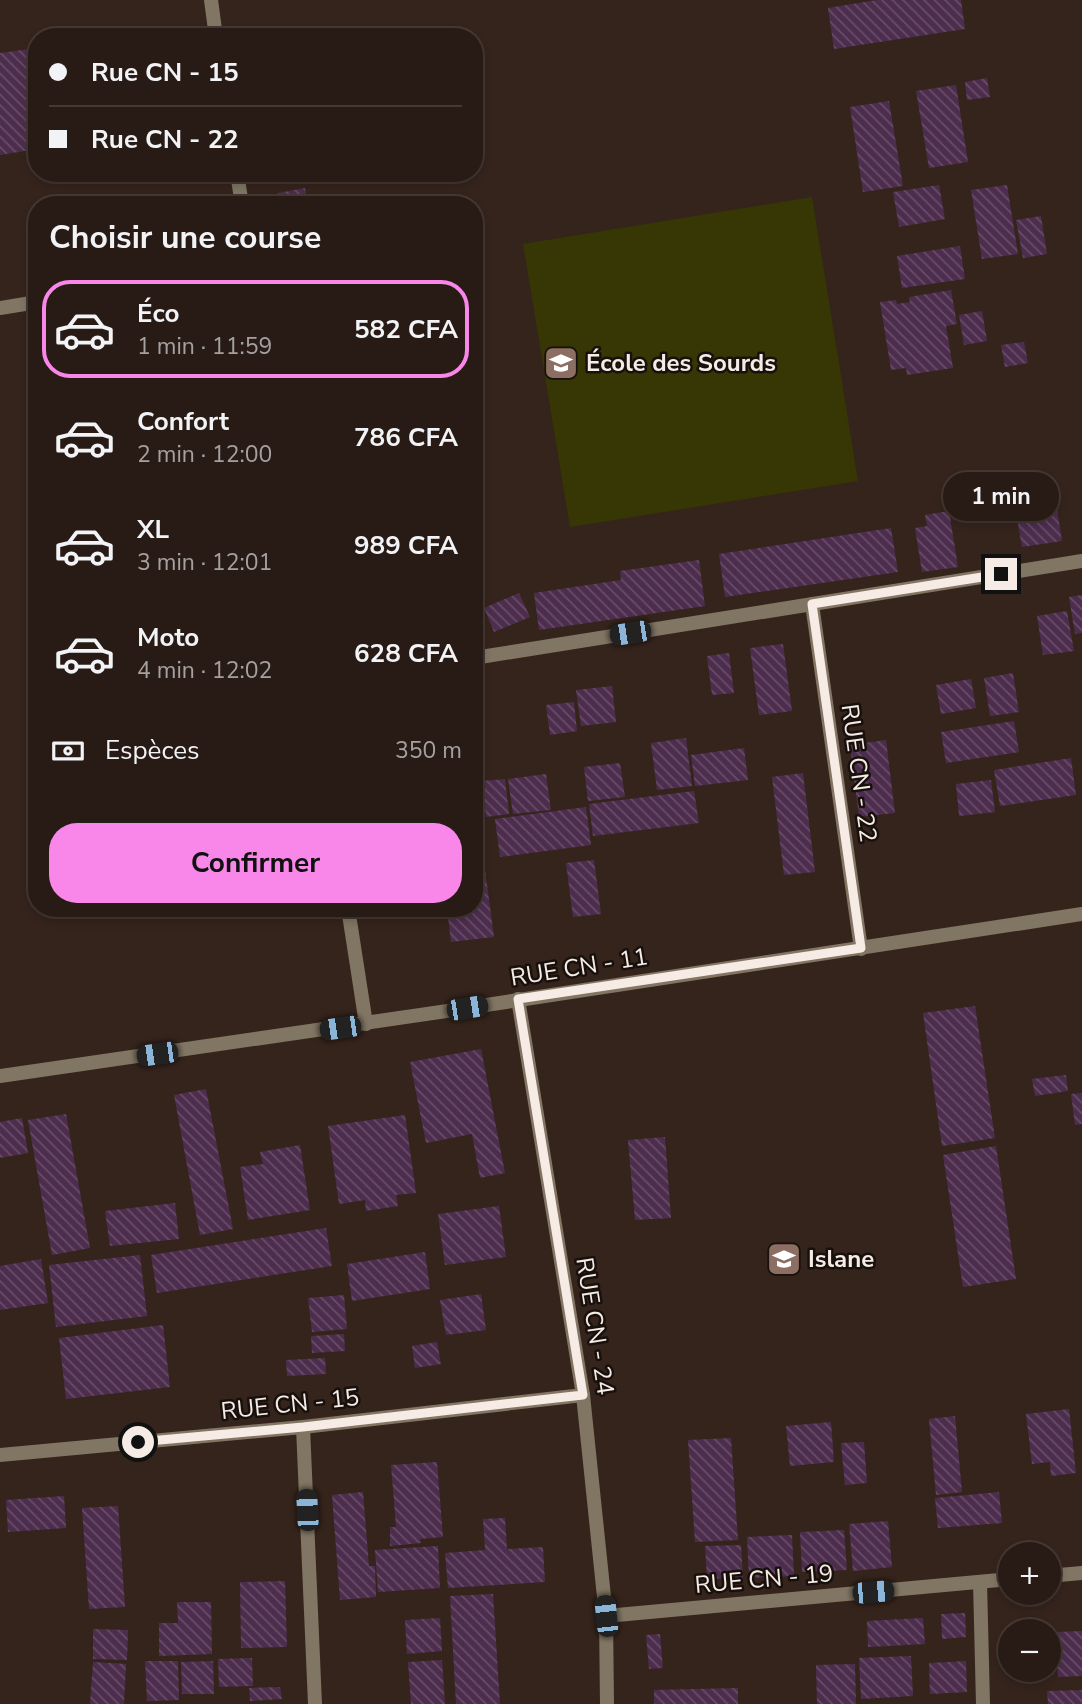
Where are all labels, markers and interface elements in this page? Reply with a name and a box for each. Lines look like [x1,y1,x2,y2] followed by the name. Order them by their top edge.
[91,55,239,90] text: Rue CN - 15
[91,122,239,157] text: Rue CN - 22
[49,216,321,259] text: Choisir une course
[137,296,179,331] text: Éco
[53,298,116,361] icon: car
[354,312,458,347] text: 582 CFA
[137,331,272,362] text: 1 min · 11:59
[542,344,580,382] school or university icon: École des Sourds
[586,347,776,379] place label: École des Sourds
[137,404,229,439] text: Confort
[53,406,116,469] icon: car
[354,420,458,455] text: 786 CFA
[137,439,272,470] text: 2 min · 12:00
[943,472,1059,522] callout: 1 min
[971,481,1031,512] text: 1 min
[137,512,169,547] text: XL
[53,514,116,577] icon: car
[354,528,458,563] text: 989 CFA
[137,547,272,578] text: 3 min · 12:01
[985,558,1017,590] route end
[608,619,653,647] car
[137,620,199,655] text: Moto
[53,622,116,685] icon: car
[354,636,458,671] text: 628 CFA
[137,655,272,686] text: 4 min · 12:02
[833,702,885,844] street label: RUE CN - 22
[49,732,87,770] icon: cash
[105,733,200,768] text: Espèces
[395,735,462,766] text: 350 m
[49,823,462,903] button: Confirmer
[508,940,650,994] street label: RUE CN - 11
[445,994,490,1022] car
[318,1015,363,1041] car
[135,1041,180,1067] car
[765,1240,803,1278] school or university icon: Islane
[808,1243,874,1275] place label: Islane
[568,1255,622,1397] street label: RUE CN - 24
[219,1381,361,1427] street label: RUE CN - 15
[122,1426,154,1458] route start
[296,1488,319,1532] car
[998,1542,1061,1682] map controls
[998,1542,1061,1605] button: +
[693,1557,835,1601] street label: RUE CN - 19
[852,1580,895,1604] car
[594,1594,619,1638] car
[998,1619,1061,1682] button: −

